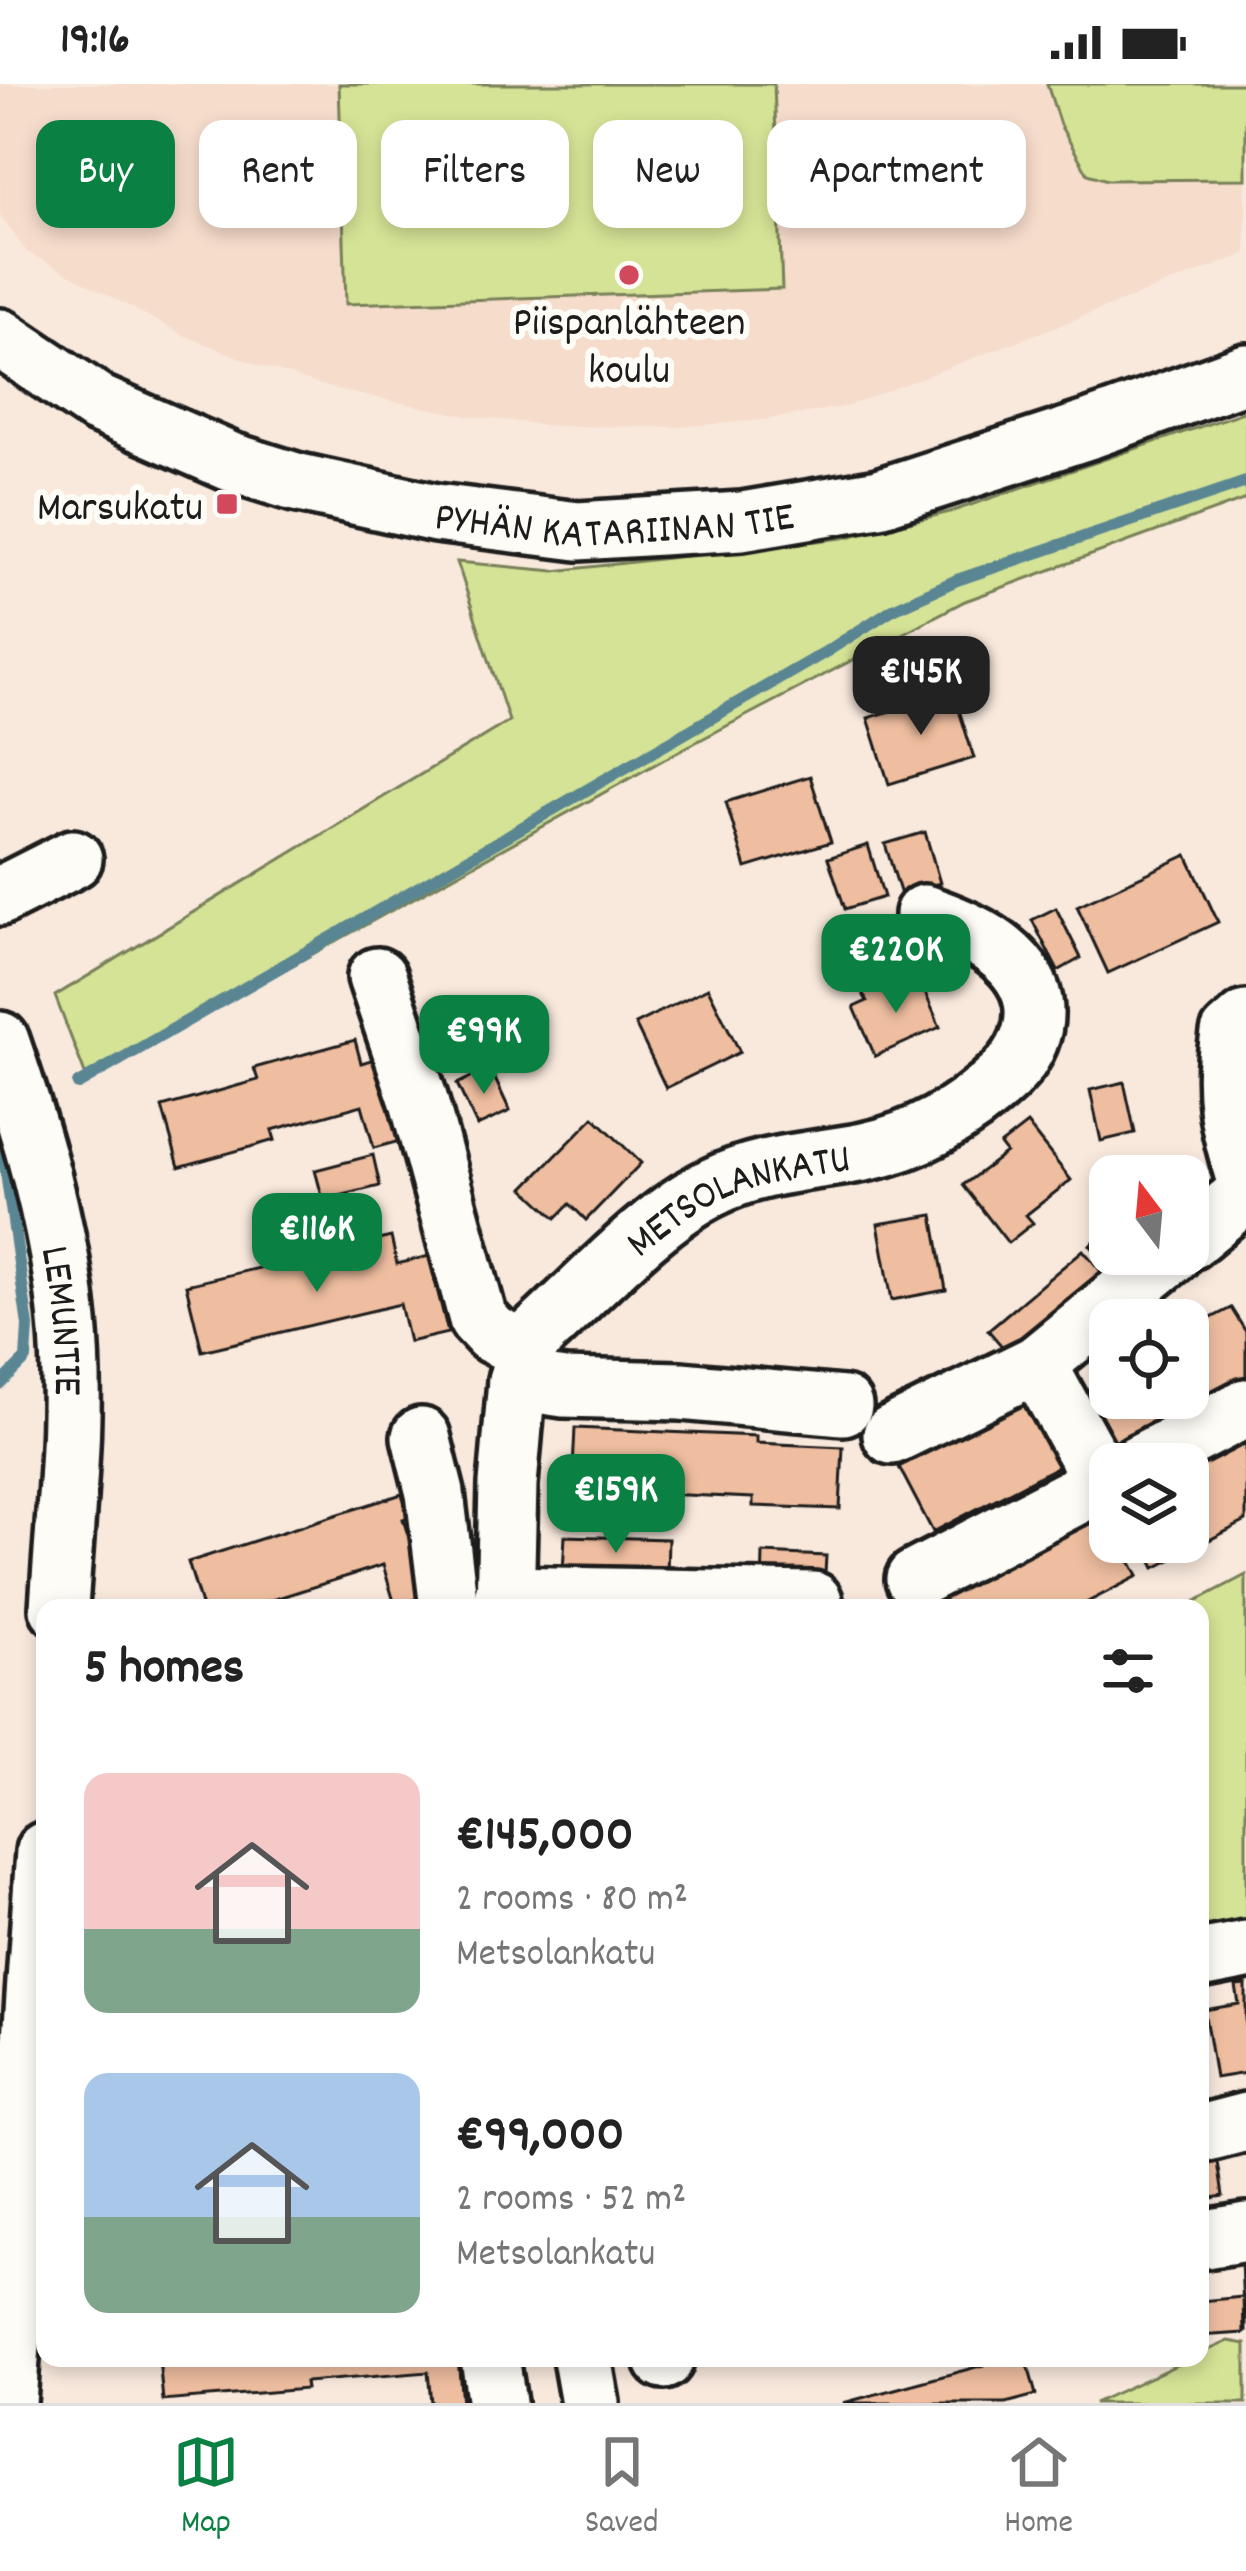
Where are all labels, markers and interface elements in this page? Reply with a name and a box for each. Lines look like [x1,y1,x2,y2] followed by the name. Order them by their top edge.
[60,10,130,74] text: 19:16
[36,120,175,228] chip: Buy
[199,120,357,228] chip: Rent
[381,120,569,228] chip: Filters
[593,120,743,228] chip: New
[767,120,1026,228] chip: Apartment
[616,262,642,288] marker: Piispanlähteen koulu
[513,296,745,404] place label: Piispanlähteen koulu
[37,481,203,541] place label: Marsukatu
[431,490,799,569] street label: PYHÄN KATARIINAN TIE
[214,491,240,517] marker: Marsukatu
[837,636,1005,738] pin: €145K
[880,647,962,702] text: €145K
[812,914,980,1016] pin: €220K
[848,925,944,980] text: €220K
[413,995,555,1097] pin: €99K
[446,1006,522,1061] text: €99K
[615,1132,855,1275] street label: METSOLANKATU
[1089,1155,1209,1275] north arrow
[1089,1155,1209,1563] map controls
[233,1193,401,1295] pin: €116K
[279,1204,355,1259] text: €116K
[21,1242,94,1396] street label: LEMUNTIE
[1089,1299,1209,1419] button: locate
[1089,1443,1209,1563] button: layers
[532,1454,700,1556] pin: €159K
[574,1465,658,1520] text: €159K
[84,1635,244,1707] text: 5 homes
[1095,1638,1161,1704] icon: filters
[456,1802,633,1874] text: €145,000
[180,1821,324,1965] icon: home
[456,1874,688,1929] text: 2 rooms · 80 m²
[456,1929,655,1984] text: Metsolankatu
[456,2102,624,2174] text: €99,000
[180,2121,324,2265] icon: home
[456,2174,686,2229] text: 2 rooms · 52 m²
[456,2229,655,2284] text: Metsolankatu
[173,2429,239,2548] tab: Map
[585,2429,658,2548] tab: Saved
[1004,2429,1073,2548] tab: Home

